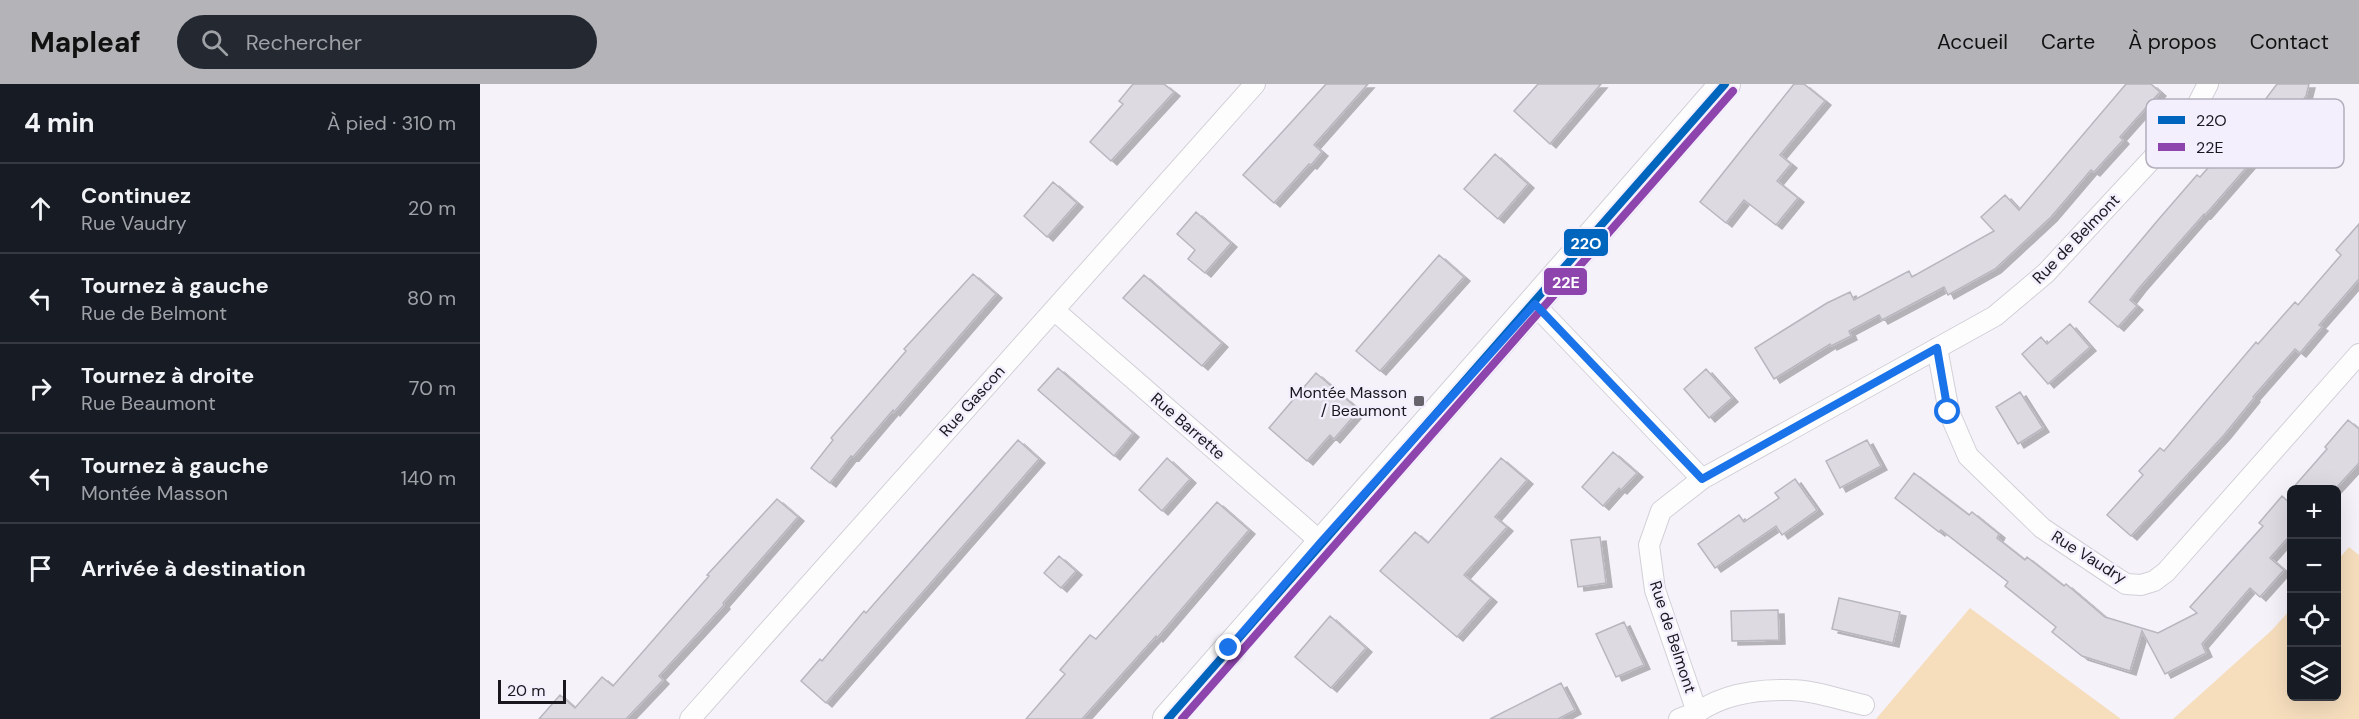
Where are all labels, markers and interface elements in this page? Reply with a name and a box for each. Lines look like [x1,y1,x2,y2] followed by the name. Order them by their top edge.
[177,15,597,69] search box
[30,24,141,61] text: Mapleaf
[198,26,231,59] icon: search
[246,28,362,57] text: Rechercher
[1937,28,2008,56] text: Accueil
[2041,28,2095,56] text: Carte
[2128,28,2217,56] text: À propos
[2250,28,2329,56] text: Contact
[2146,99,2344,168] legend
[24,106,95,140] text: 4 min
[327,110,456,136] text: À pied · 310 m
[2196,110,2227,131] text: 22O
[2196,137,2223,158] text: 22E
[81,181,191,210] text: Continuez
[2028,190,2124,288] street label: Rue de Belmont
[24,192,57,225] icon: ahead
[408,195,456,221] text: 20 m
[81,210,187,236] text: Rue Vaudry
[1563,228,1609,257] line badge: 22O
[1571,233,1601,254] text: 22O
[1543,267,1588,296] line badge: 22E
[81,271,269,300] text: Tournez à gauche
[1552,272,1580,293] text: 22E
[24,282,57,315] icon: left
[407,285,456,311] text: 80 m
[81,300,227,326] text: Rue de Belmont
[81,361,254,390] text: Tournez à droite
[935,361,1009,441] street label: Rue Gascon
[24,372,57,405] icon: right
[409,375,456,401] text: 70 m
[1289,382,1407,421] place label: Montée Masson / Beaumont
[1146,388,1230,464] street label: Rue Barrette
[81,390,216,416] text: Rue Beaumont
[1412,394,1426,408] marker: Montée Masson / Beaumont
[1934,398,1960,424] route start
[81,451,269,480] text: Tournez à gauche
[24,462,57,495] icon: left
[401,465,456,491] text: 140 m
[81,480,228,506] text: Montée Masson
[2287,485,2341,701] map controls
[2287,485,2341,539] button: +
[2048,526,2130,588] street label: Rue Vaudry
[2287,539,2341,593] button: −
[24,552,57,585] icon: arrive
[81,554,306,583] text: Arrivée à destination
[1645,578,1701,696] street label: Rue de Belmont
[2287,593,2341,647] button: locate
[1215,634,1241,660] route end
[2287,647,2341,701] button: layers
[498,677,566,704] scale bar
[507,680,546,701] text: 20 m

